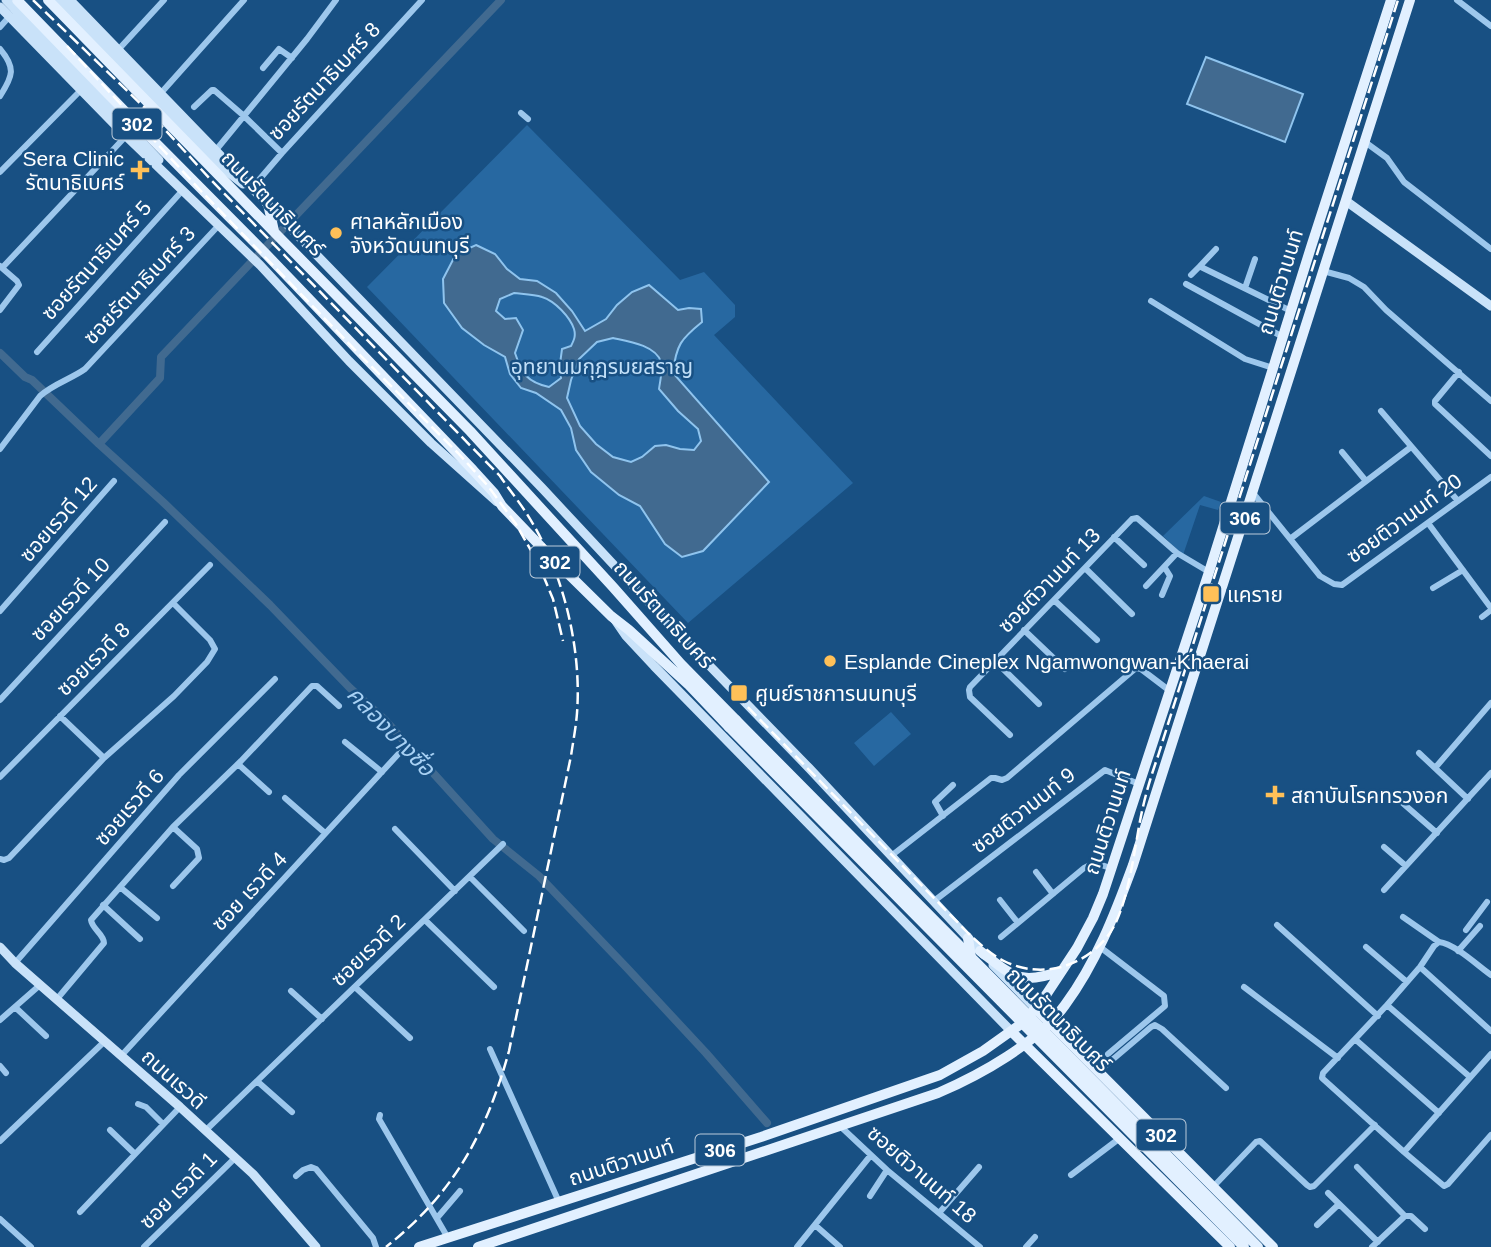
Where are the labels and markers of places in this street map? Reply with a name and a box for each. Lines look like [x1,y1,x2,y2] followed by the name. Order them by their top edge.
[22,147,125,194] place label: Sera Clinic รัตนาธิเบศร์
[130,160,150,180] marker: Sera Clinic รัตนาธิเบศร์
[350,210,470,259] place label: ศาลหลักเมือง จังหวัดนนทบุรี
[328,225,344,241] marker: ศาลหลักเมือง จังหวัดนนทบุรี
[1227,583,1283,606] place label: แคราย
[1201,584,1221,604] marker: แคราย
[844,650,1249,673] place label: Esplande Cineplex Ngamwongwan-Khaerai
[822,653,838,669] marker: Esplande Cineplex Ngamwongwan-Khaerai
[755,682,917,707] place label: ศูนย์ราชการนนทบุรี
[729,683,749,703] marker: ศูนย์ราชการนนทบุรี
[1291,784,1448,807] place label: สถาบันโรคทรวงอก
[1265,785,1285,805] marker: สถาบันโรคทรวงอก

